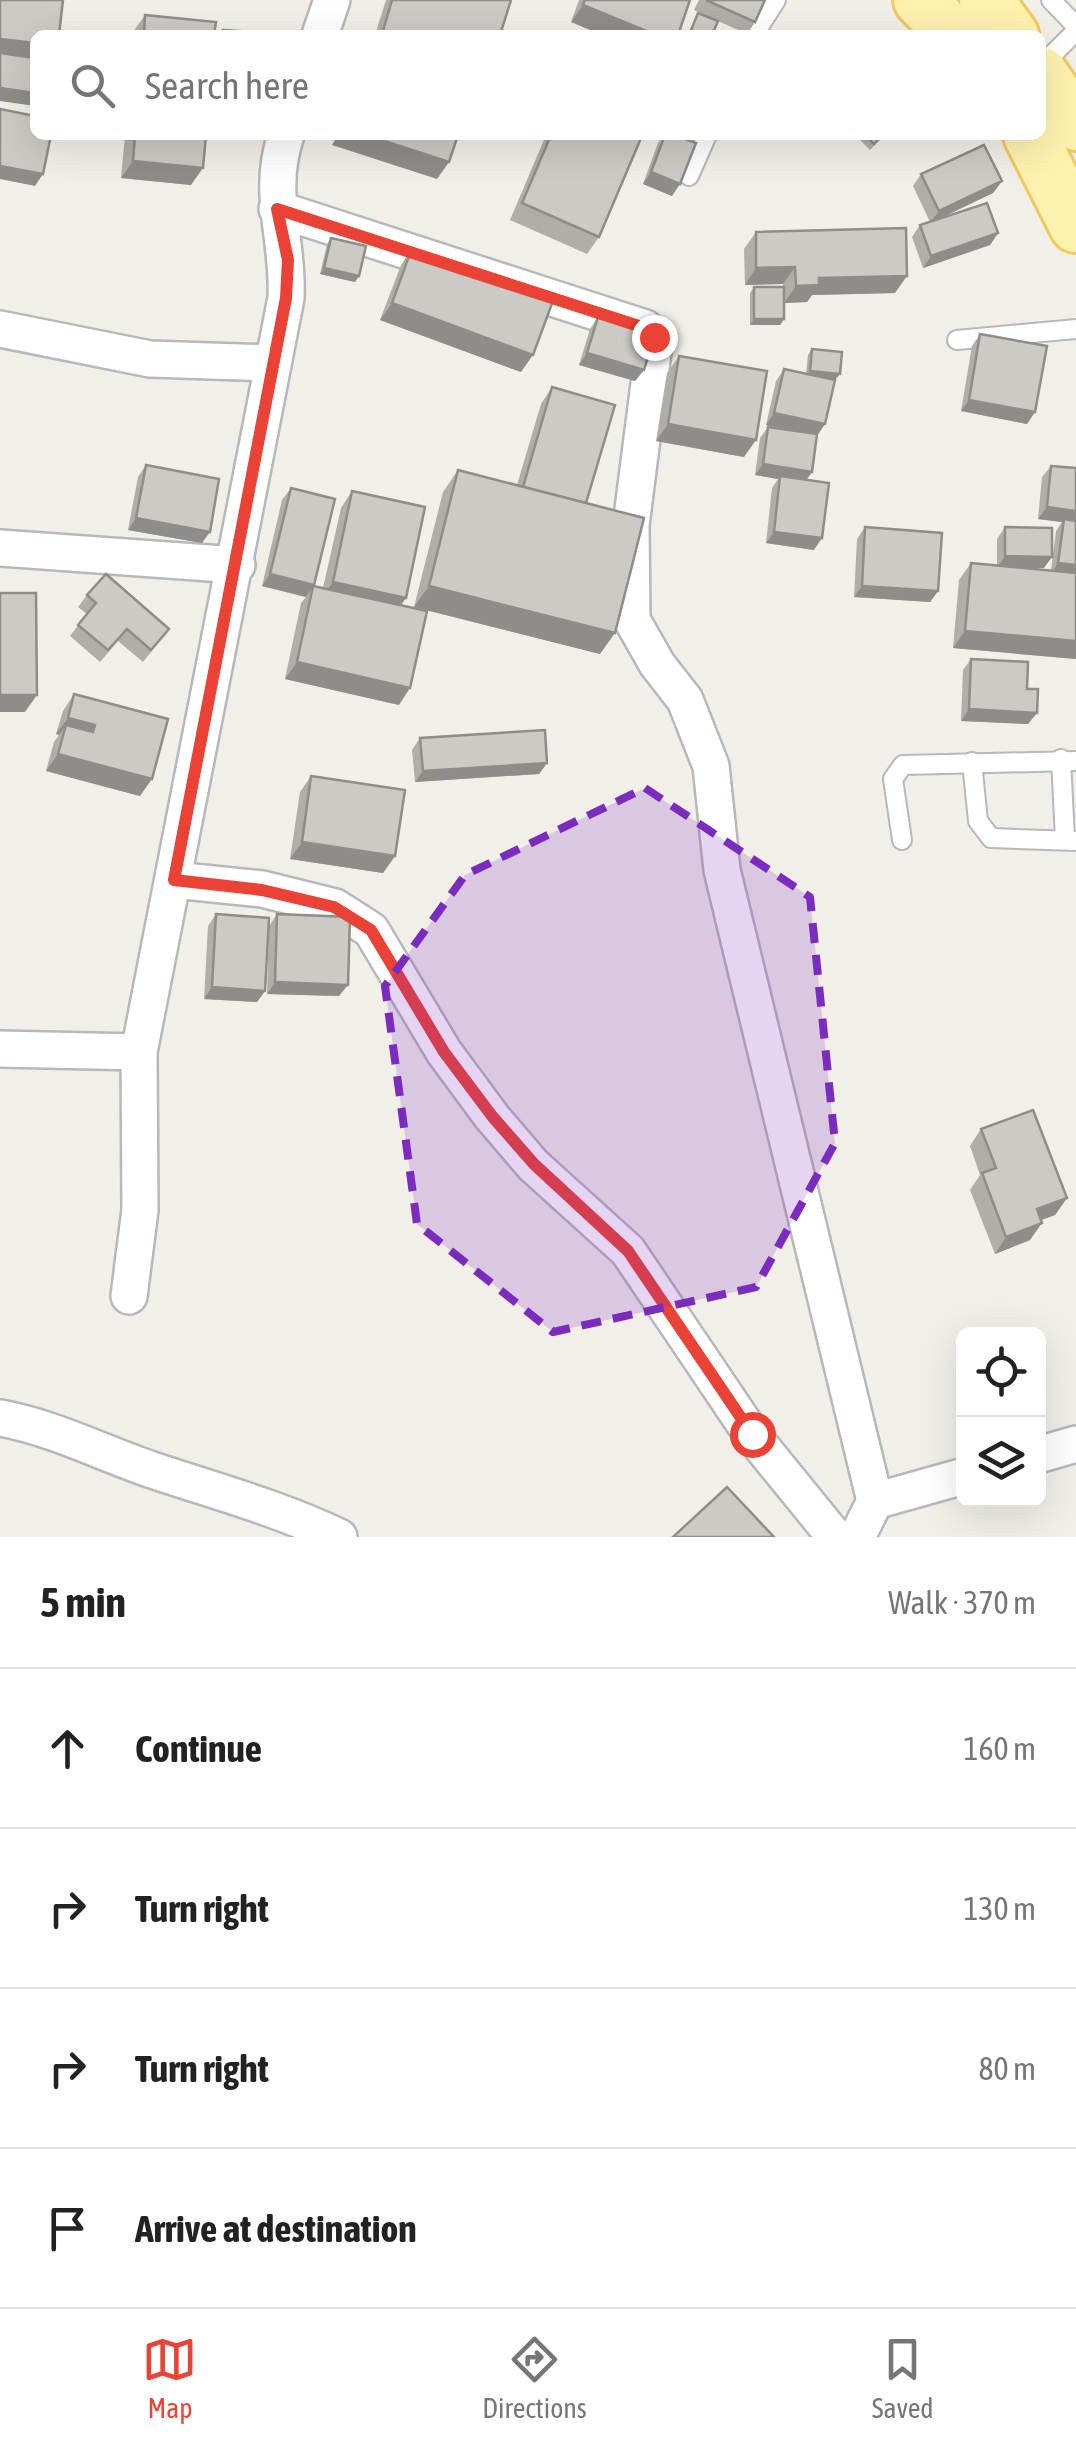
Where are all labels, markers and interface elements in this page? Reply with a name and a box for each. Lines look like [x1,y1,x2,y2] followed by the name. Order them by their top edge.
[30,30,1046,140] search box
[65,58,120,113] icon: search
[145,64,309,107] text: Search here
[632,315,678,361] route end
[956,1327,1046,1507] map controls
[956,1327,1046,1417] button: locate
[730,1412,776,1458] route start
[956,1417,1046,1507] button: layers
[40,1578,126,1626] text: 5 min
[888,1584,1036,1621] text: Walk · 370 m
[40,1721,95,1776] icon: ahead
[135,1727,262,1770] text: Continue
[963,1730,1036,1767] text: 160 m
[40,1881,95,1936] icon: right
[135,1887,269,1930] text: Turn right
[963,1890,1036,1927] text: 130 m
[40,2041,95,2096] icon: right
[135,2047,269,2090] text: Turn right
[978,2050,1036,2087] text: 80 m
[40,2201,95,2256] icon: arrive
[135,2207,417,2250] text: Arrive at destination
[142,2332,197,2424] tab: Map
[482,2332,587,2424] tab: Directions
[872,2332,934,2424] tab: Saved

